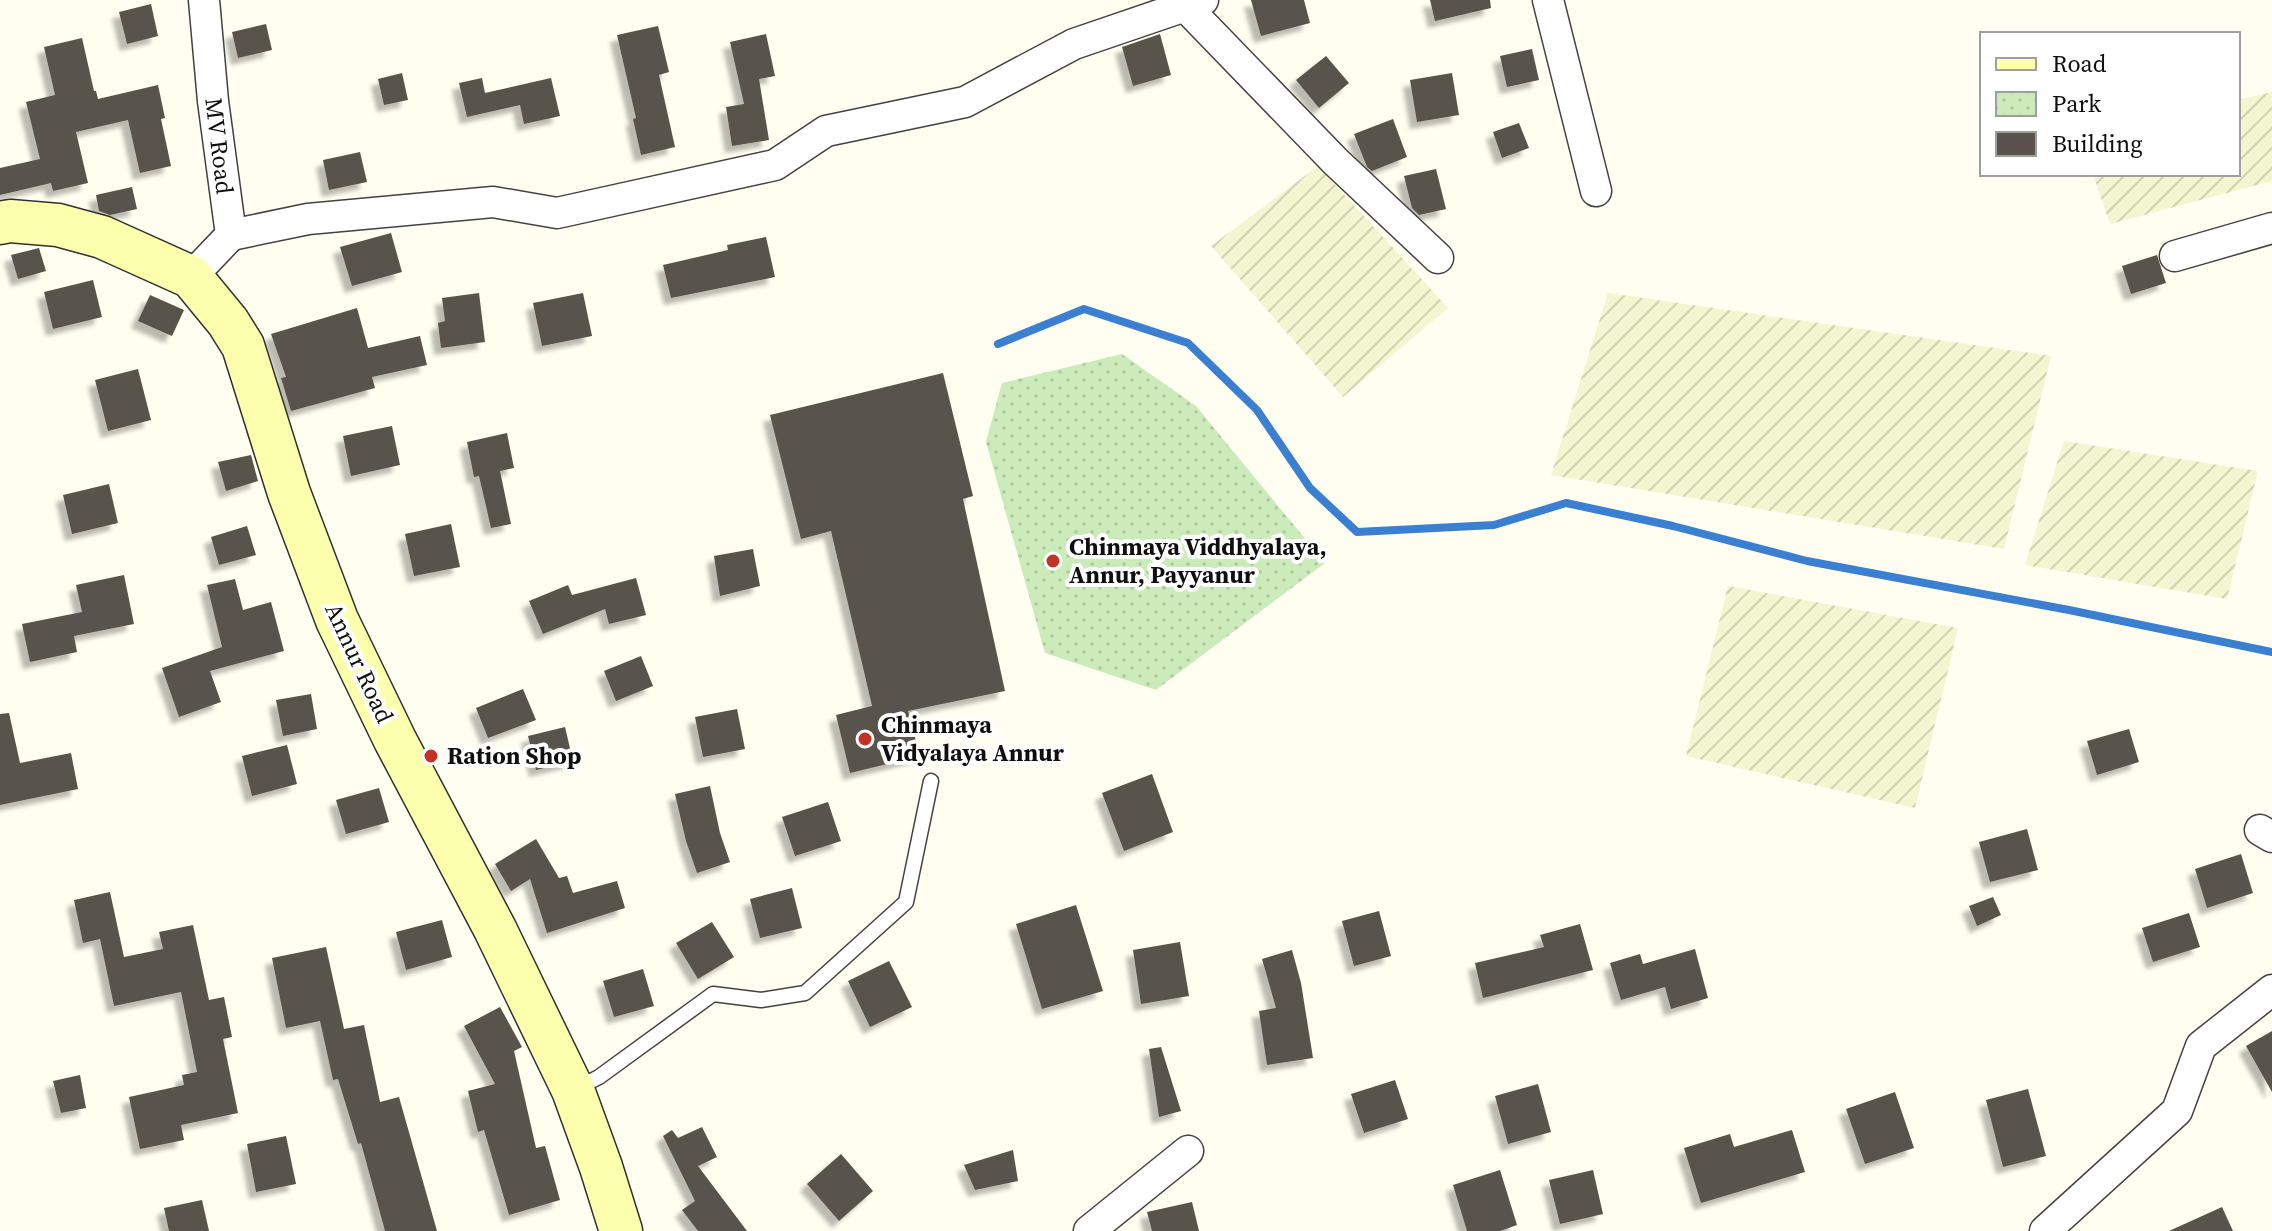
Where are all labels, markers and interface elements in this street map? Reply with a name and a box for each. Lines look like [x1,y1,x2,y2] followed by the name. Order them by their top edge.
[1980,32,2240,176] legend
[2052,47,2107,80] text: Road
[2052,87,2102,120] text: Park
[197,96,242,196] street label: MV Road
[2052,127,2143,160] text: Building
[1069,530,1327,591] place label: Chinmaya Viddhyalaya, Annur, Payyanur
[1044,552,1062,570] marker: Chinmaya Viddhyalaya, Annur, Payyanur
[317,597,402,729] street label: Annur Road
[881,708,1065,769] place label: Chinmaya Vidyalaya Annur
[856,730,874,748] marker: Chinmaya Vidyalaya Annur
[447,739,581,772] place label: Ration Shop
[422,747,440,765] marker: Ration Shop

